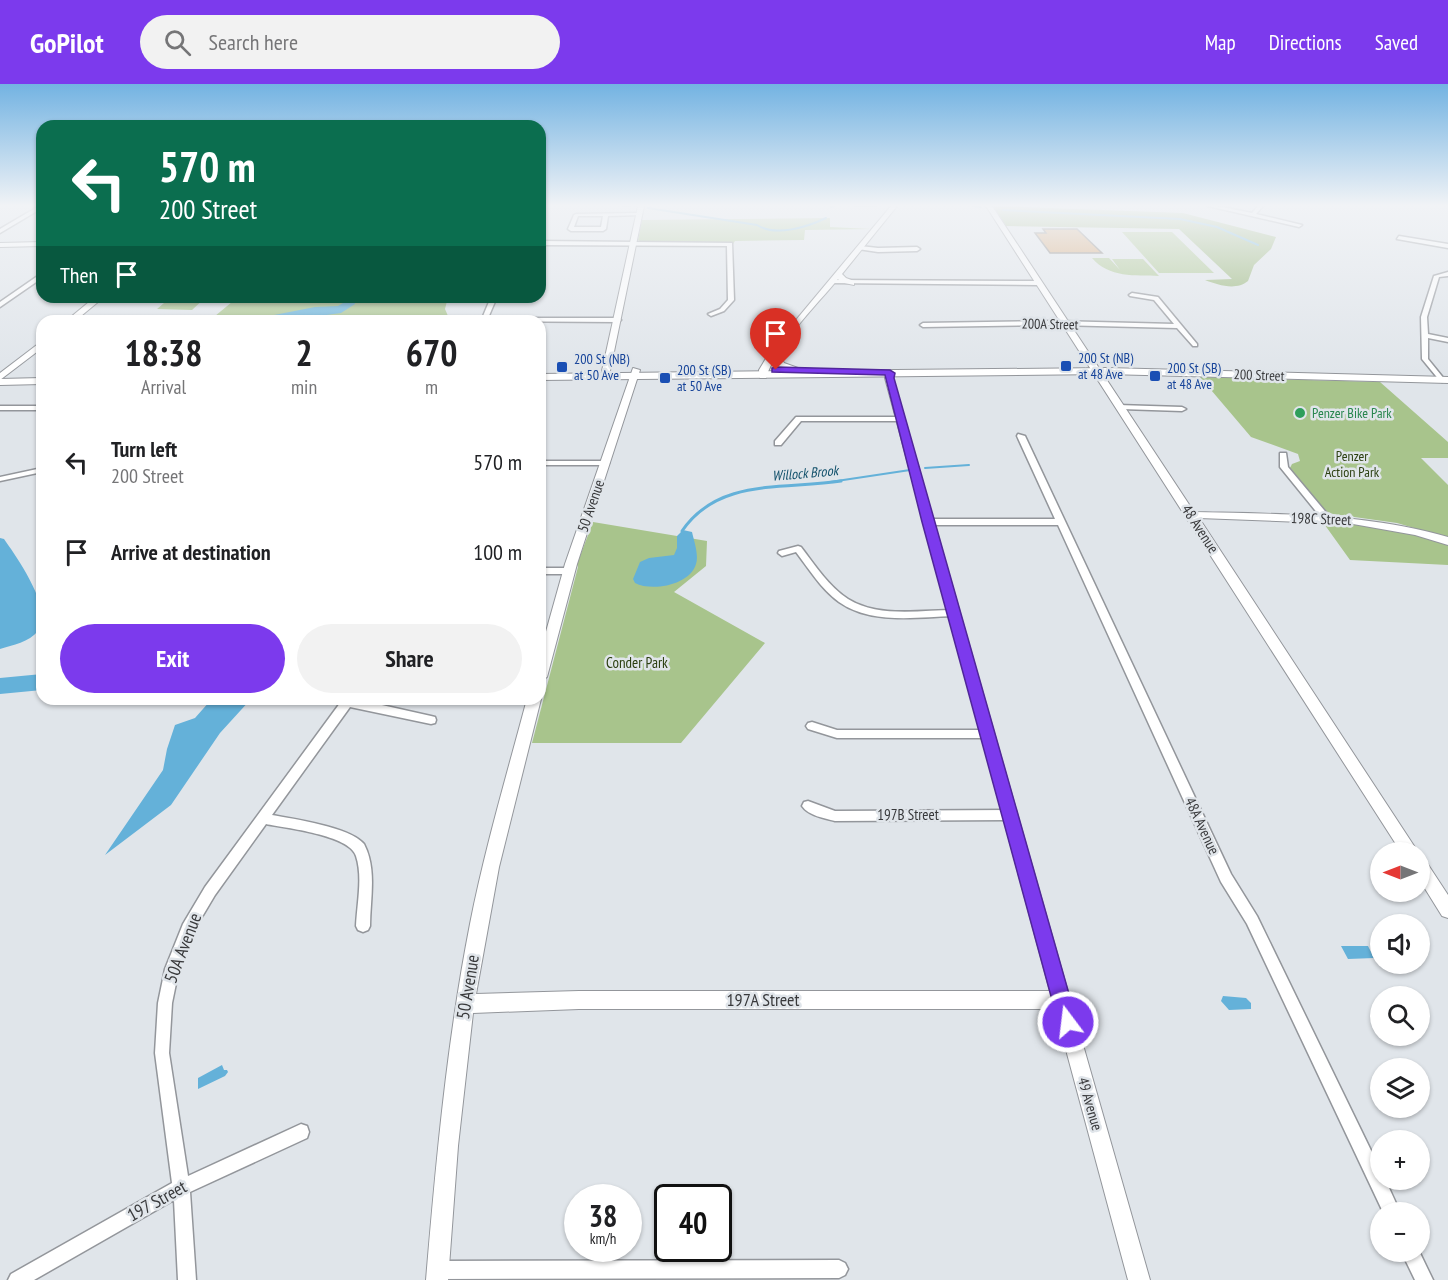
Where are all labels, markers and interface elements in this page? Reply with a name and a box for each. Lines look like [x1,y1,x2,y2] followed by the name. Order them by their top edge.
[140,15,560,69] search box
[30,24,104,61] text: GoPilot
[161,26,194,59] icon: search
[209,28,298,56] text: Search here
[1205,29,1236,56] text: Map
[1269,29,1342,56] text: Directions
[1375,29,1418,56] text: Saved
[159,139,256,194] text: 570 m
[60,144,138,222] icon: left
[159,192,257,226] text: 200 Street
[110,258,143,291] icon: arrive
[60,261,98,289] text: Then
[750,308,801,370] pin
[1021,315,1079,333] street label: 200A Street
[759,317,792,350] icon: arrive
[125,329,202,376] text: 18:38
[295,329,313,376] text: 2
[406,329,457,376] text: 670
[1078,349,1134,383] place label: 200 St (NB) at 48 Ave
[574,350,630,384] place label: 200 St (NB) at 50 Ave
[1059,359,1073,373] marker: 200 St (NB) at 48 Ave
[1167,359,1222,393] place label: 200 St (SB) at 48 Ave
[555,360,569,374] marker: 200 St (NB) at 50 Ave
[677,361,732,395] place label: 200 St (SB) at 50 Ave
[1233,365,1285,385] street label: 200 Street
[1148,369,1162,383] marker: 200 St (SB) at 48 Ave
[658,371,672,385] marker: 200 St (SB) at 50 Ave
[141,374,186,400] text: Arrival
[291,374,317,400] text: min
[425,374,438,400] text: m
[1312,404,1392,422] place label: Penzer Bike Park
[1293,406,1307,420] marker: Penzer Bike Park
[111,435,177,463] text: Turn left
[60,446,93,479] icon: left
[1325,447,1380,481] park label: Penzer Action Park
[473,448,522,476] text: 570 m
[771,461,840,485] water label: Willock Brook
[111,463,184,489] text: 200 Street
[573,477,608,535] street label: 50 Avenue
[1178,501,1223,557] street label: 48 Avenue
[1290,508,1352,529] street label: 198C Street
[60,536,93,569] icon: arrive
[111,538,271,566] text: Arrive at destination
[473,538,522,566] text: 100 m
[60,624,285,693] button: Exit
[297,624,522,693] button: Share
[606,653,668,672] park label: Conder Park
[1181,794,1224,857] street label: 48A Avenue
[877,805,939,824] street label: 197B Street
[1370,842,1430,902] north arrow
[1370,842,1430,1262] map controls
[159,910,206,986] street label: 50A Avenue
[1370,914,1430,974] button: sound
[451,953,484,1021] street label: 50 Avenue
[1370,986,1430,1046] button: search
[727,988,800,1011] street label: 197A Street
[1036,990,1100,1054] position arrow
[1370,1058,1430,1118] button: layers
[1074,1075,1107,1133] street label: 49 Avenue
[1370,1130,1430,1190] button: +
[123,1175,191,1226] street label: 197 Street
[654,1184,732,1262] speed limit sign: 40
[589,1196,617,1235] text: 38
[1370,1202,1430,1262] button: −
[590,1229,616,1248] text: km/h

